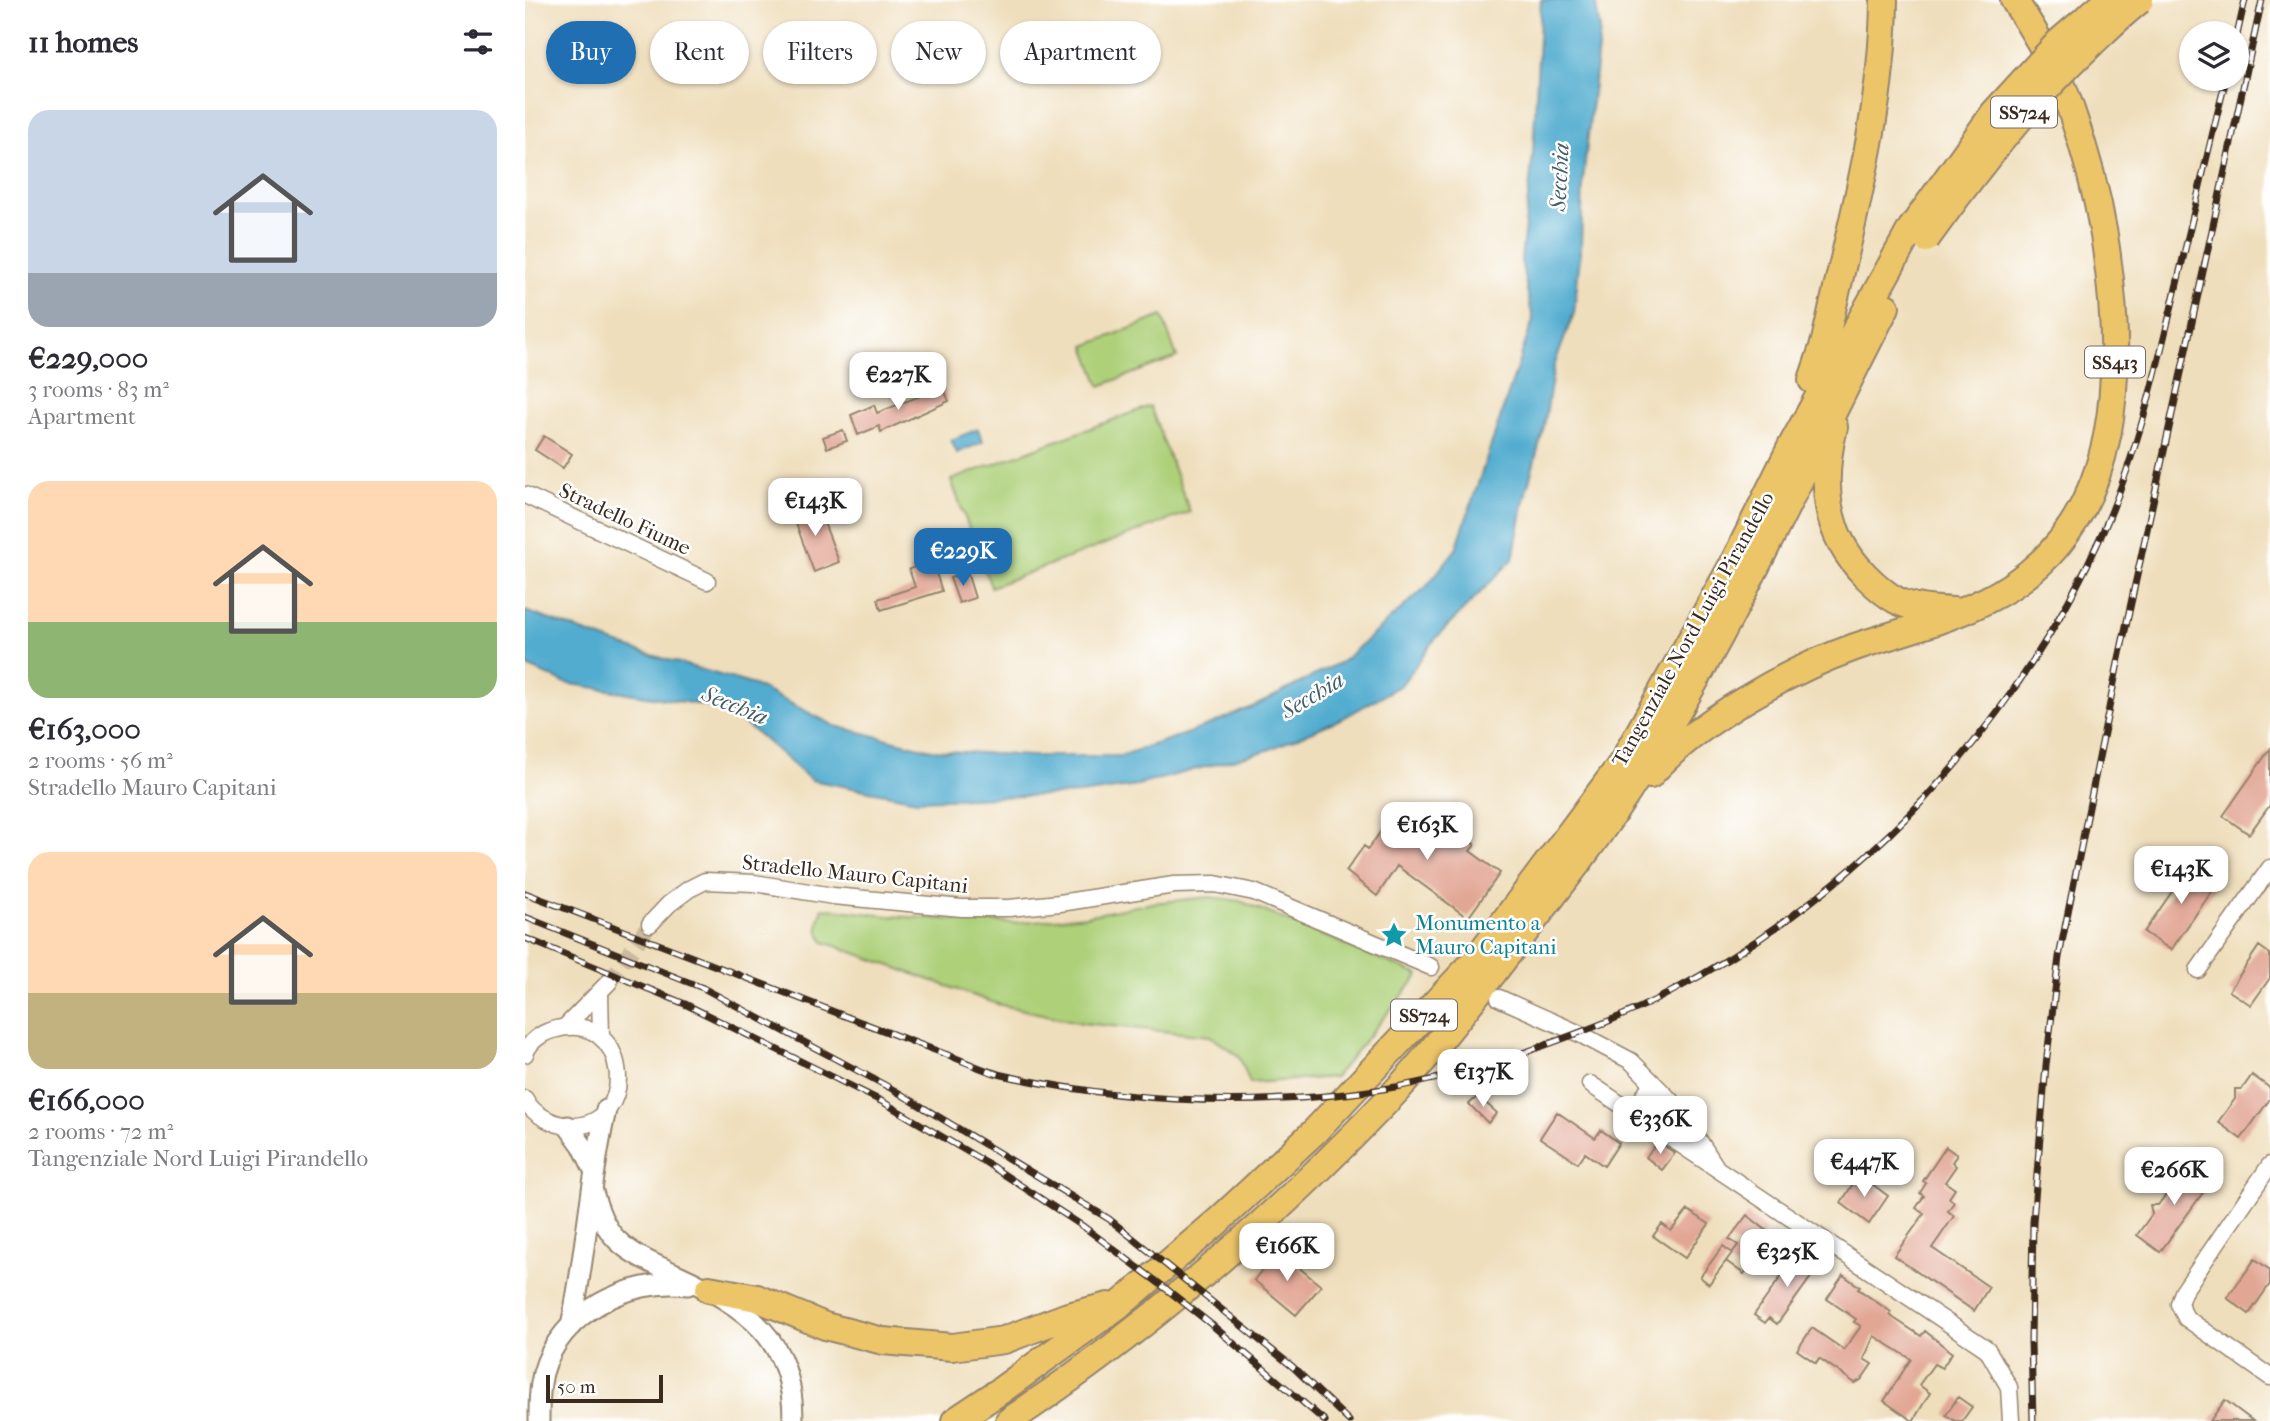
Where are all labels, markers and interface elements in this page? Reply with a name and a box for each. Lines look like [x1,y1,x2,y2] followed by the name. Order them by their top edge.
[546,21,636,84] chip: Buy
[650,21,749,84] chip: Rent
[763,21,877,84] chip: Filters
[891,21,986,84] chip: New
[1000,21,1161,84] chip: Apartment
[2179,21,2249,91] map controls
[2179,21,2249,91] button: layers
[459,23,497,61] icon: filters
[28,25,138,60] text: 11 homes
[1991,96,2057,128] road number: SS724
[1544,142,1575,213] water label: Secchia
[200,155,326,281] icon: home
[28,341,148,376] text: €229,000
[2085,346,2145,378] road number: SS413
[849,352,947,412] pin: €227K
[865,361,931,388] text: €227K
[28,376,169,403] text: 3 rooms · 83 m²
[28,403,136,430] text: Apartment
[555,478,695,560] street label: Stradello Fiume
[766,478,864,538] pin: €143K
[784,487,846,514] text: €143K
[1607,487,1779,771] street label: Tangenziale Nord Luigi Pirandello
[200,526,326,652] icon: home
[914,528,1012,588] pin: €229K
[930,537,996,564] text: €229K
[1275,666,1349,725] water label: Secchia
[697,680,772,731] water label: Secchia
[28,712,141,747] text: €163,000
[28,747,173,774] text: 2 rooms · 56 m²
[28,774,276,801] text: Stradello Mauro Capitani
[1378,802,1476,862] pin: €163K
[1397,811,1457,838] text: €163K
[2132,846,2230,906] pin: €143K
[741,850,969,898] street label: Stradello Mauro Capitani
[2150,855,2212,882] text: €143K
[200,897,326,1023] icon: home
[1415,911,1557,959] place label: Monumento a Mauro Capitani
[1379,920,1409,950] place icon: Monumento a Mauro Capitani
[1391,1000,1457,1030] road number: SS724
[1434,1050,1532,1109] pin: €137K
[1453,1058,1513,1085] text: €137K
[28,1083,145,1118] text: €166,000
[1611,1096,1709,1156] pin: €336K
[1629,1105,1691,1132] text: €336K
[28,1118,173,1145] text: 2 rooms · 72 m²
[1815,1140,1913,1199] pin: €447K
[28,1145,368,1172] text: Tangenziale Nord Luigi Pirandello
[1830,1148,1898,1175] text: €447K
[2125,1148,2223,1207] pin: €266K
[2140,1156,2208,1183] text: €266K
[1238,1224,1336,1283] pin: €166K
[1738,1230,1836,1289] pin: €325K
[1255,1232,1319,1259] text: €166K
[1756,1238,1818,1265] text: €325K
[546,1372,663,1404] scale bar
[557,1376,596,1398] text: 50 m

